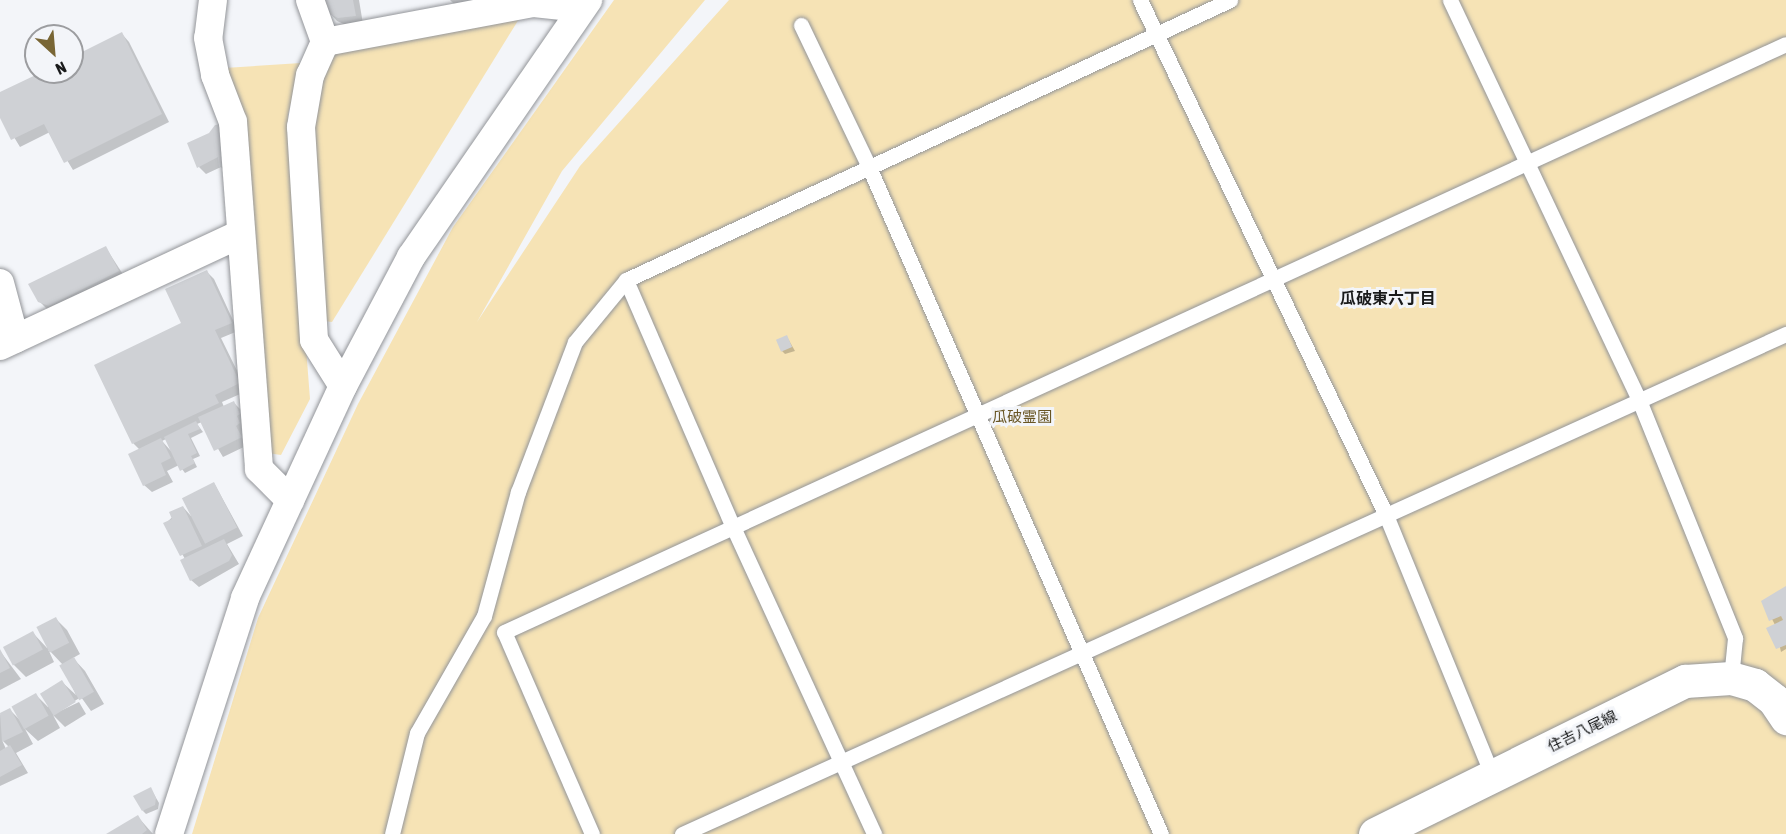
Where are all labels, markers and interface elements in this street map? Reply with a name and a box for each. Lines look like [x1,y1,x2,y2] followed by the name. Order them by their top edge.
[24,24,84,84] north arrow
[53,58,69,79] text: N
[1340,288,1436,308] district label: 瓜破東六丁目
[992,408,1052,426] park label: 瓜破霊園
[1544,706,1620,756] street label: 住吉八尾線

